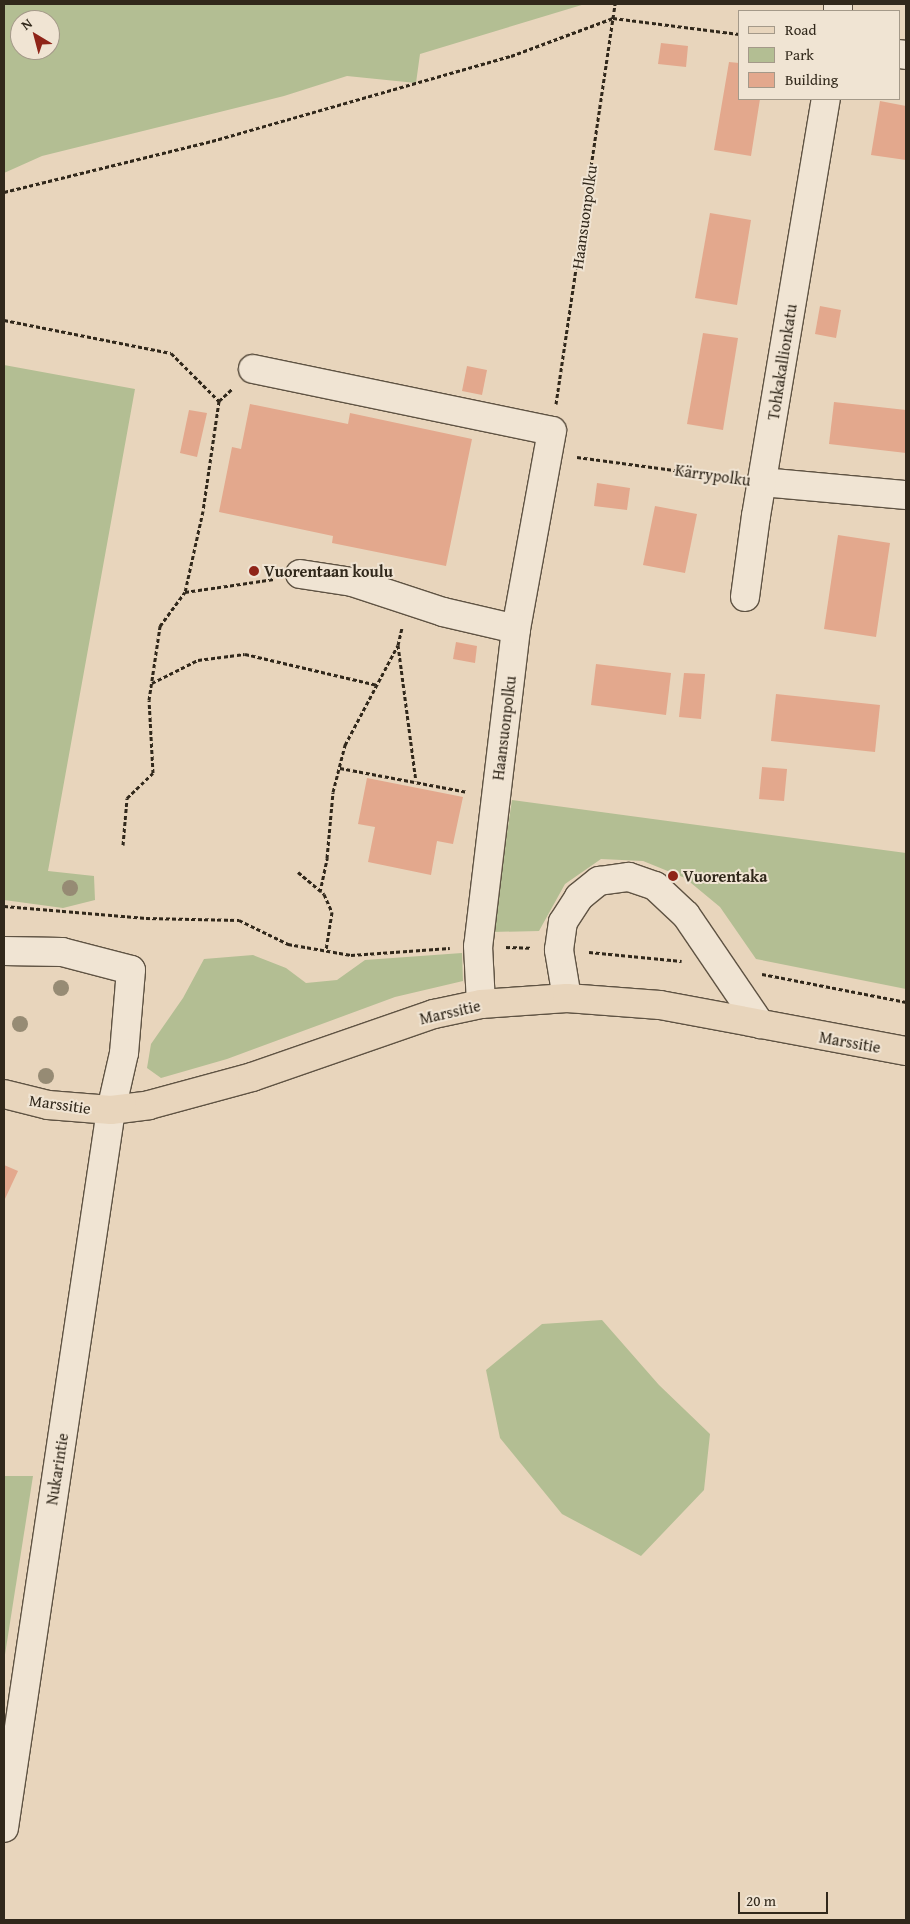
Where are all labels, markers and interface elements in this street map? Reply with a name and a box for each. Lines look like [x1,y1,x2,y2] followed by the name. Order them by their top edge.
[10,10,60,60] north arrow
[738,10,900,100] legend
[17,13,36,35] text: N
[785,19,816,40] text: Road
[785,44,814,65] text: Park
[785,69,838,90] text: Building
[567,164,601,270] street label: Haansuonpolku
[763,302,801,422] street label: Tohkakallionkatu
[674,460,752,490] street label: Kärrypolku
[264,561,393,581] place label: Vuorentaan koulu
[248,565,260,577] marker: Vuorentaan koulu
[488,675,520,781] street label: Haansuonpolku
[683,866,767,886] place label: Vuorentaka
[667,870,679,882] marker: Vuorentaka
[418,996,482,1028] street label: Marssitie
[818,1027,882,1057] street label: Marssitie
[28,1090,92,1118] street label: Marssitie
[42,1432,72,1506] street label: Nukarintie
[740,1882,830,1914] scale bar
[746,1890,776,1911] text: 20 m

